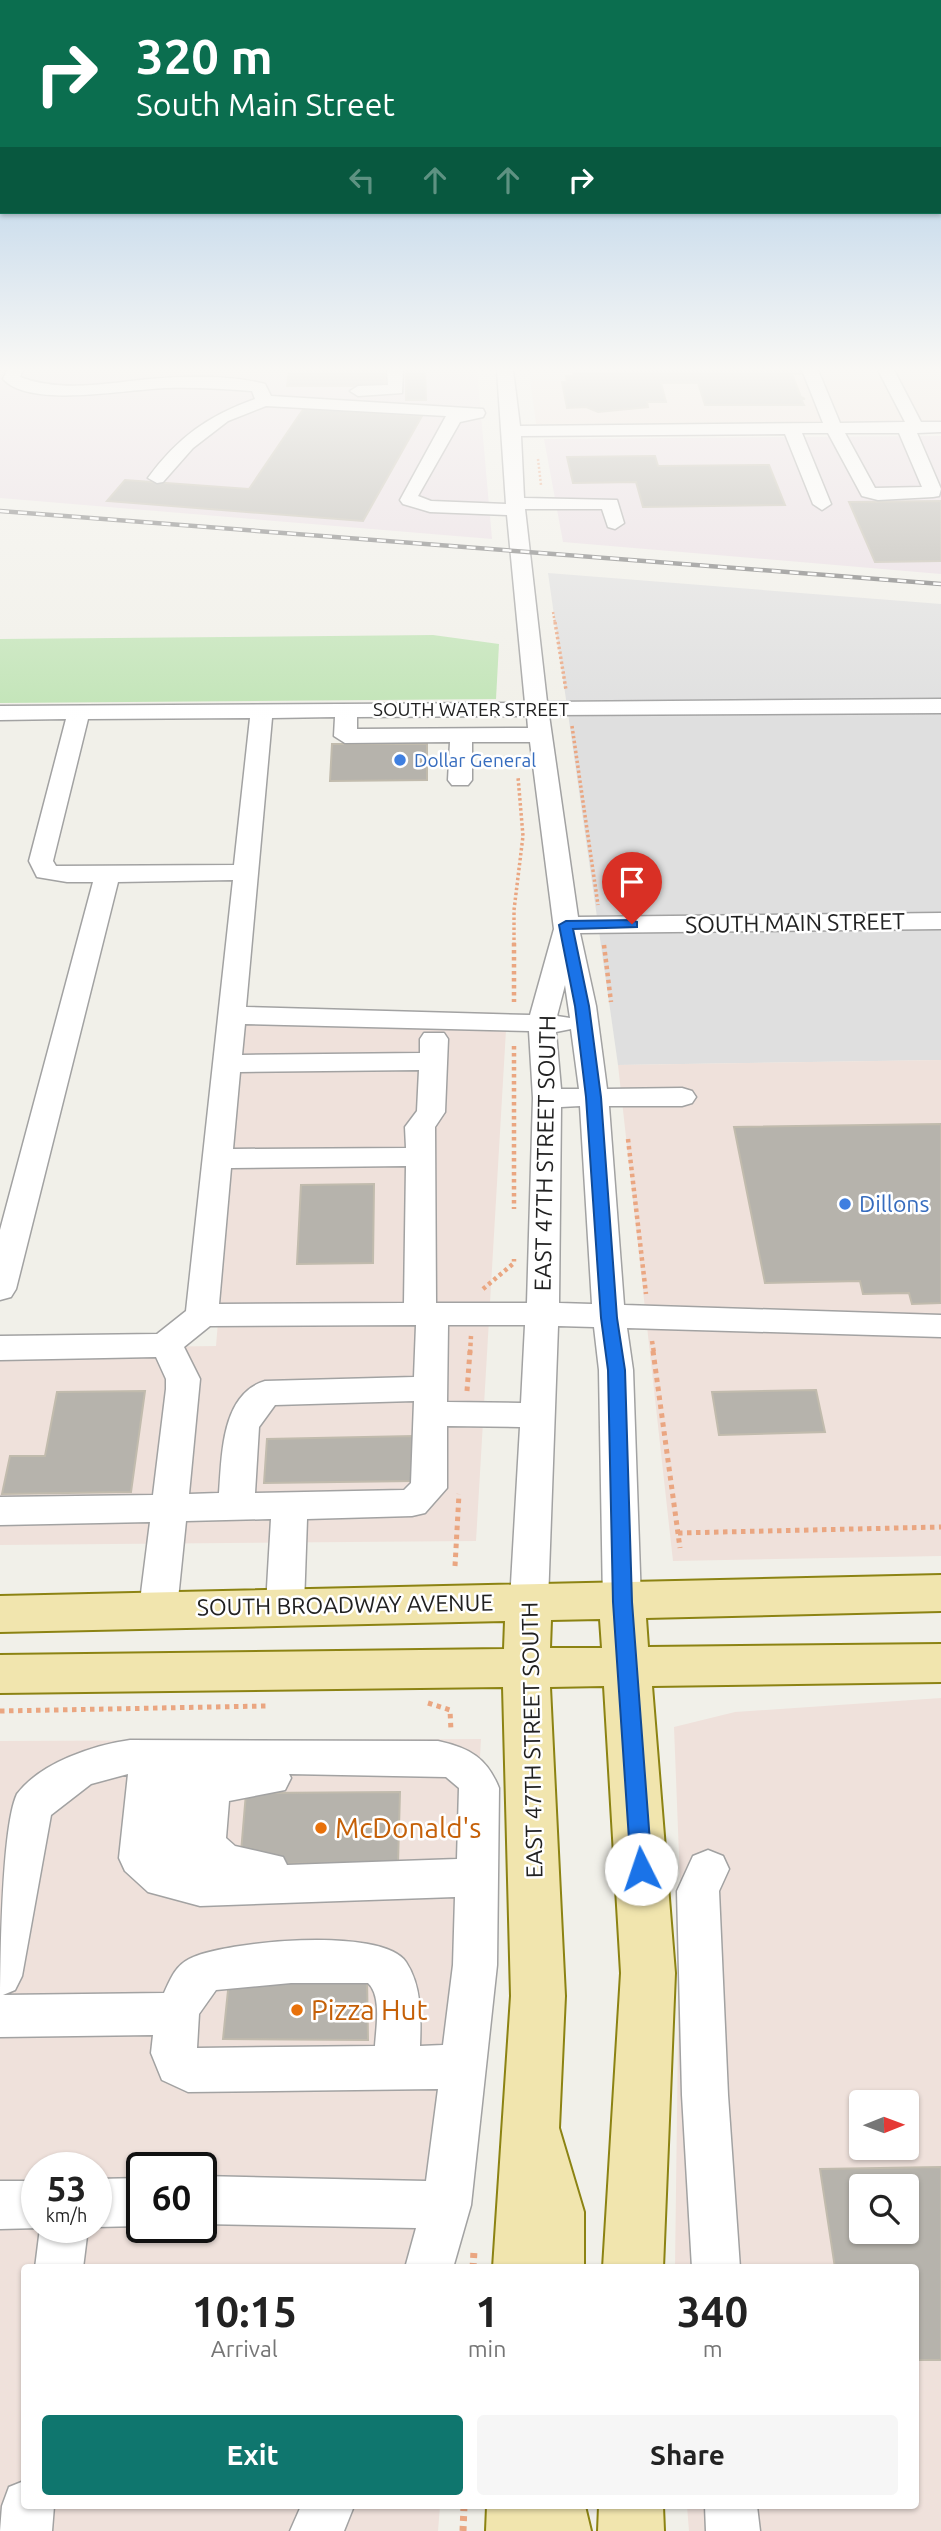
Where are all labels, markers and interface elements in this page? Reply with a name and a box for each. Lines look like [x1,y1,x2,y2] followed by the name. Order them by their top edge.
[21,28,112,119] icon: right
[136,28,273,83] text: 320 m
[136,86,395,122] text: South Main Street
[343,161,381,199] icon: left
[416,161,454,199] icon: ahead
[489,161,527,199] icon: ahead
[562,161,600,199] icon: right
[373,698,570,720] street label: SOUTH WATER STREET
[414,749,536,771] place label: Dollar General
[392,752,408,768] marker: Dollar General
[602,852,662,924] pin
[613,863,651,901] icon: arrive
[685,908,905,937] street label: SOUTH MAIN STREET
[530,1015,559,1291] street label: EAST 47TH STREET SOUTH
[859,1191,929,1216] place label: Dillons
[837,1196,853,1212] marker: Dillons
[197,1589,493,1620] street label: SOUTH BROADWAY AVENUE
[517,1602,546,1878] street label: EAST 47TH STREET SOUTH
[335,1812,482,1843] place label: McDonald's
[313,1820,329,1836] marker: McDonald's
[604,1832,678,1906] position arrow
[311,1994,428,2025] place label: Pizza Hut
[289,2002,305,2018] marker: Pizza Hut
[849,2090,919,2160] north arrow
[849,2090,919,2244] map controls
[126,2152,217,2243] speed limit sign: 60
[47,2168,86,2208] text: 53
[849,2174,919,2244] button: search
[46,2205,87,2225] text: km/h
[192,2288,297,2335] text: 10:15
[475,2288,499,2335] text: 1
[677,2288,748,2335] text: 340
[211,2336,278,2361] text: Arrival
[468,2336,506,2361] text: min
[703,2336,723,2361] text: m
[42,2415,463,2495] button: Exit
[477,2415,898,2495] button: Share

